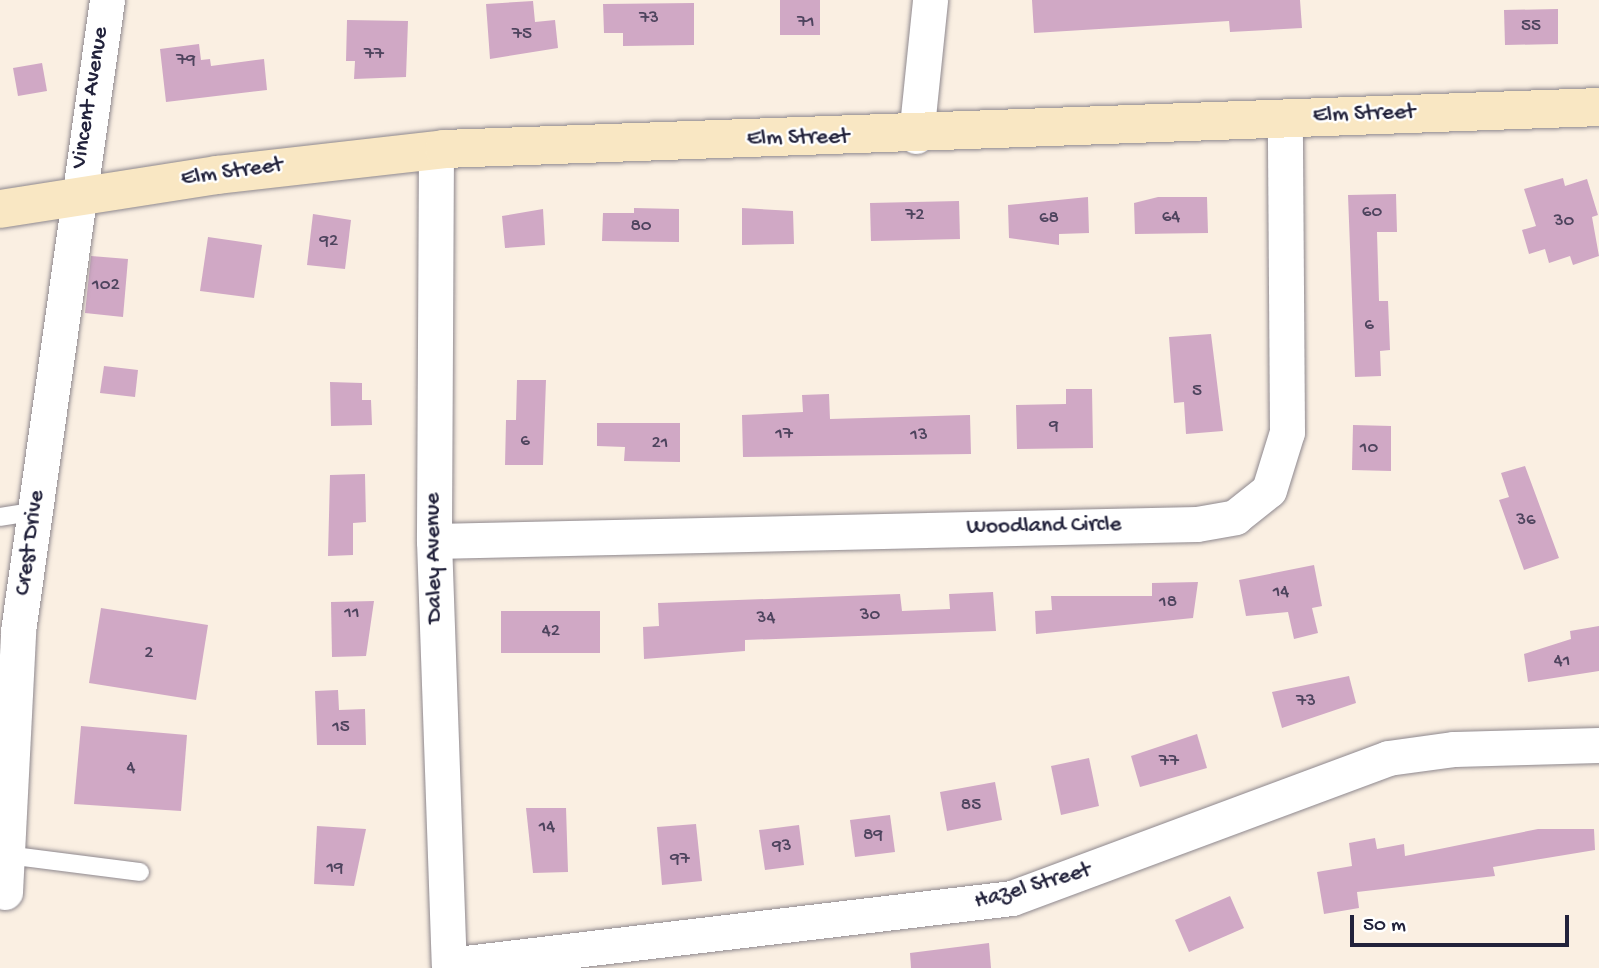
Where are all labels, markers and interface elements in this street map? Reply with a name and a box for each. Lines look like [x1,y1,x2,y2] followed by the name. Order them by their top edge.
[639,8,659,30] house number: 73
[797,12,815,34] house number: 71
[1521,16,1541,38] house number: 55
[512,24,532,46] house number: 75
[66,25,116,171] street label: Vincent Avenue
[364,44,384,66] house number: 77
[176,50,196,72] house number: 79
[1312,99,1416,131] street label: Elm Street
[747,124,849,154] street label: Elm Street
[179,152,285,194] street label: Elm Street
[1362,202,1382,224] house number: 60
[905,205,925,227] house number: 72
[1162,207,1180,229] house number: 64
[1039,208,1059,230] house number: 68
[1554,211,1574,233] house number: 30
[630,216,652,238] house number: 80
[320,231,338,253] house number: 92
[92,275,120,297] house number: 102
[1364,315,1374,337] house number: 6
[1192,381,1202,403] house number: 5
[1049,416,1059,438] house number: 9
[775,424,793,446] house number: 17
[910,425,928,447] house number: 13
[520,431,530,453] house number: 6
[652,433,668,455] house number: 21
[1360,438,1378,460] house number: 10
[10,489,52,597] street label: Crest Drive
[420,492,450,624] street label: Daley Avenue
[1516,510,1536,532] house number: 36
[966,512,1122,542] street label: Woodland Circle
[1273,582,1289,604] house number: 14
[1159,592,1177,614] house number: 18
[344,603,360,625] house number: 11
[860,605,880,627] house number: 30
[757,608,775,630] house number: 34
[542,621,560,643] house number: 42
[144,643,154,665] house number: 2
[1554,651,1570,673] house number: 41
[1296,691,1316,713] house number: 73
[332,717,350,739] house number: 15
[1159,751,1179,773] house number: 77
[127,758,135,780] house number: 4
[961,795,981,817] house number: 85
[539,817,555,839] house number: 14
[863,825,883,847] house number: 89
[772,836,792,858] house number: 93
[670,849,690,871] house number: 97
[972,857,1094,917] street label: Hazel Street
[326,858,344,880] house number: 19
[1354,902,1573,946] scale bar
[1363,914,1406,939] text: 50 m

